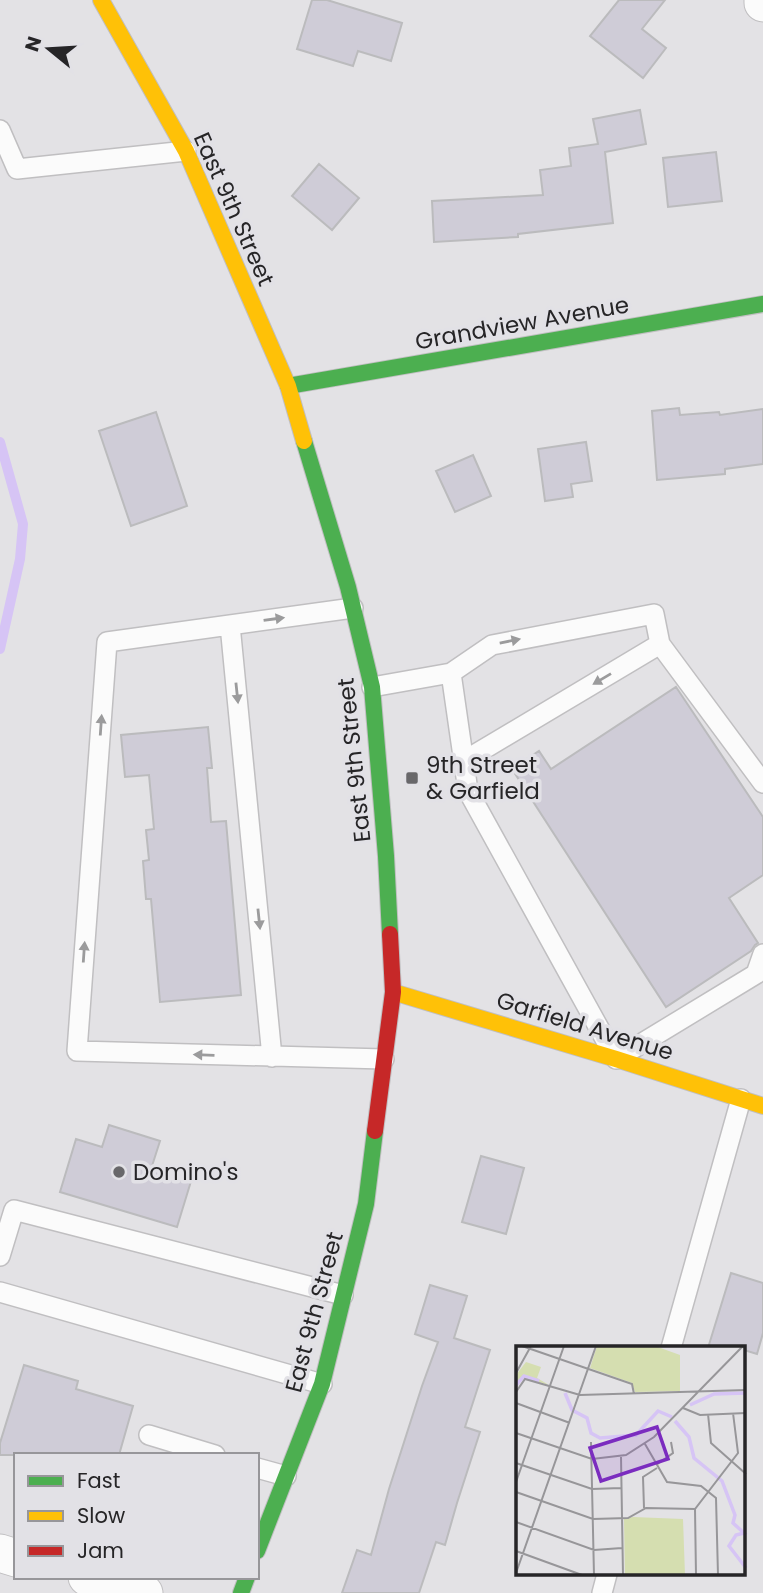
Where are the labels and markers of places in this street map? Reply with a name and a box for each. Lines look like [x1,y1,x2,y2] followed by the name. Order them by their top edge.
[426,749,540,807] place label: 9th Street & Garfield
[404,770,420,786] marker: 9th Street & Garfield
[133,1156,238,1188] place label: Domino's
[111,1164,127,1180] marker: Domino's

